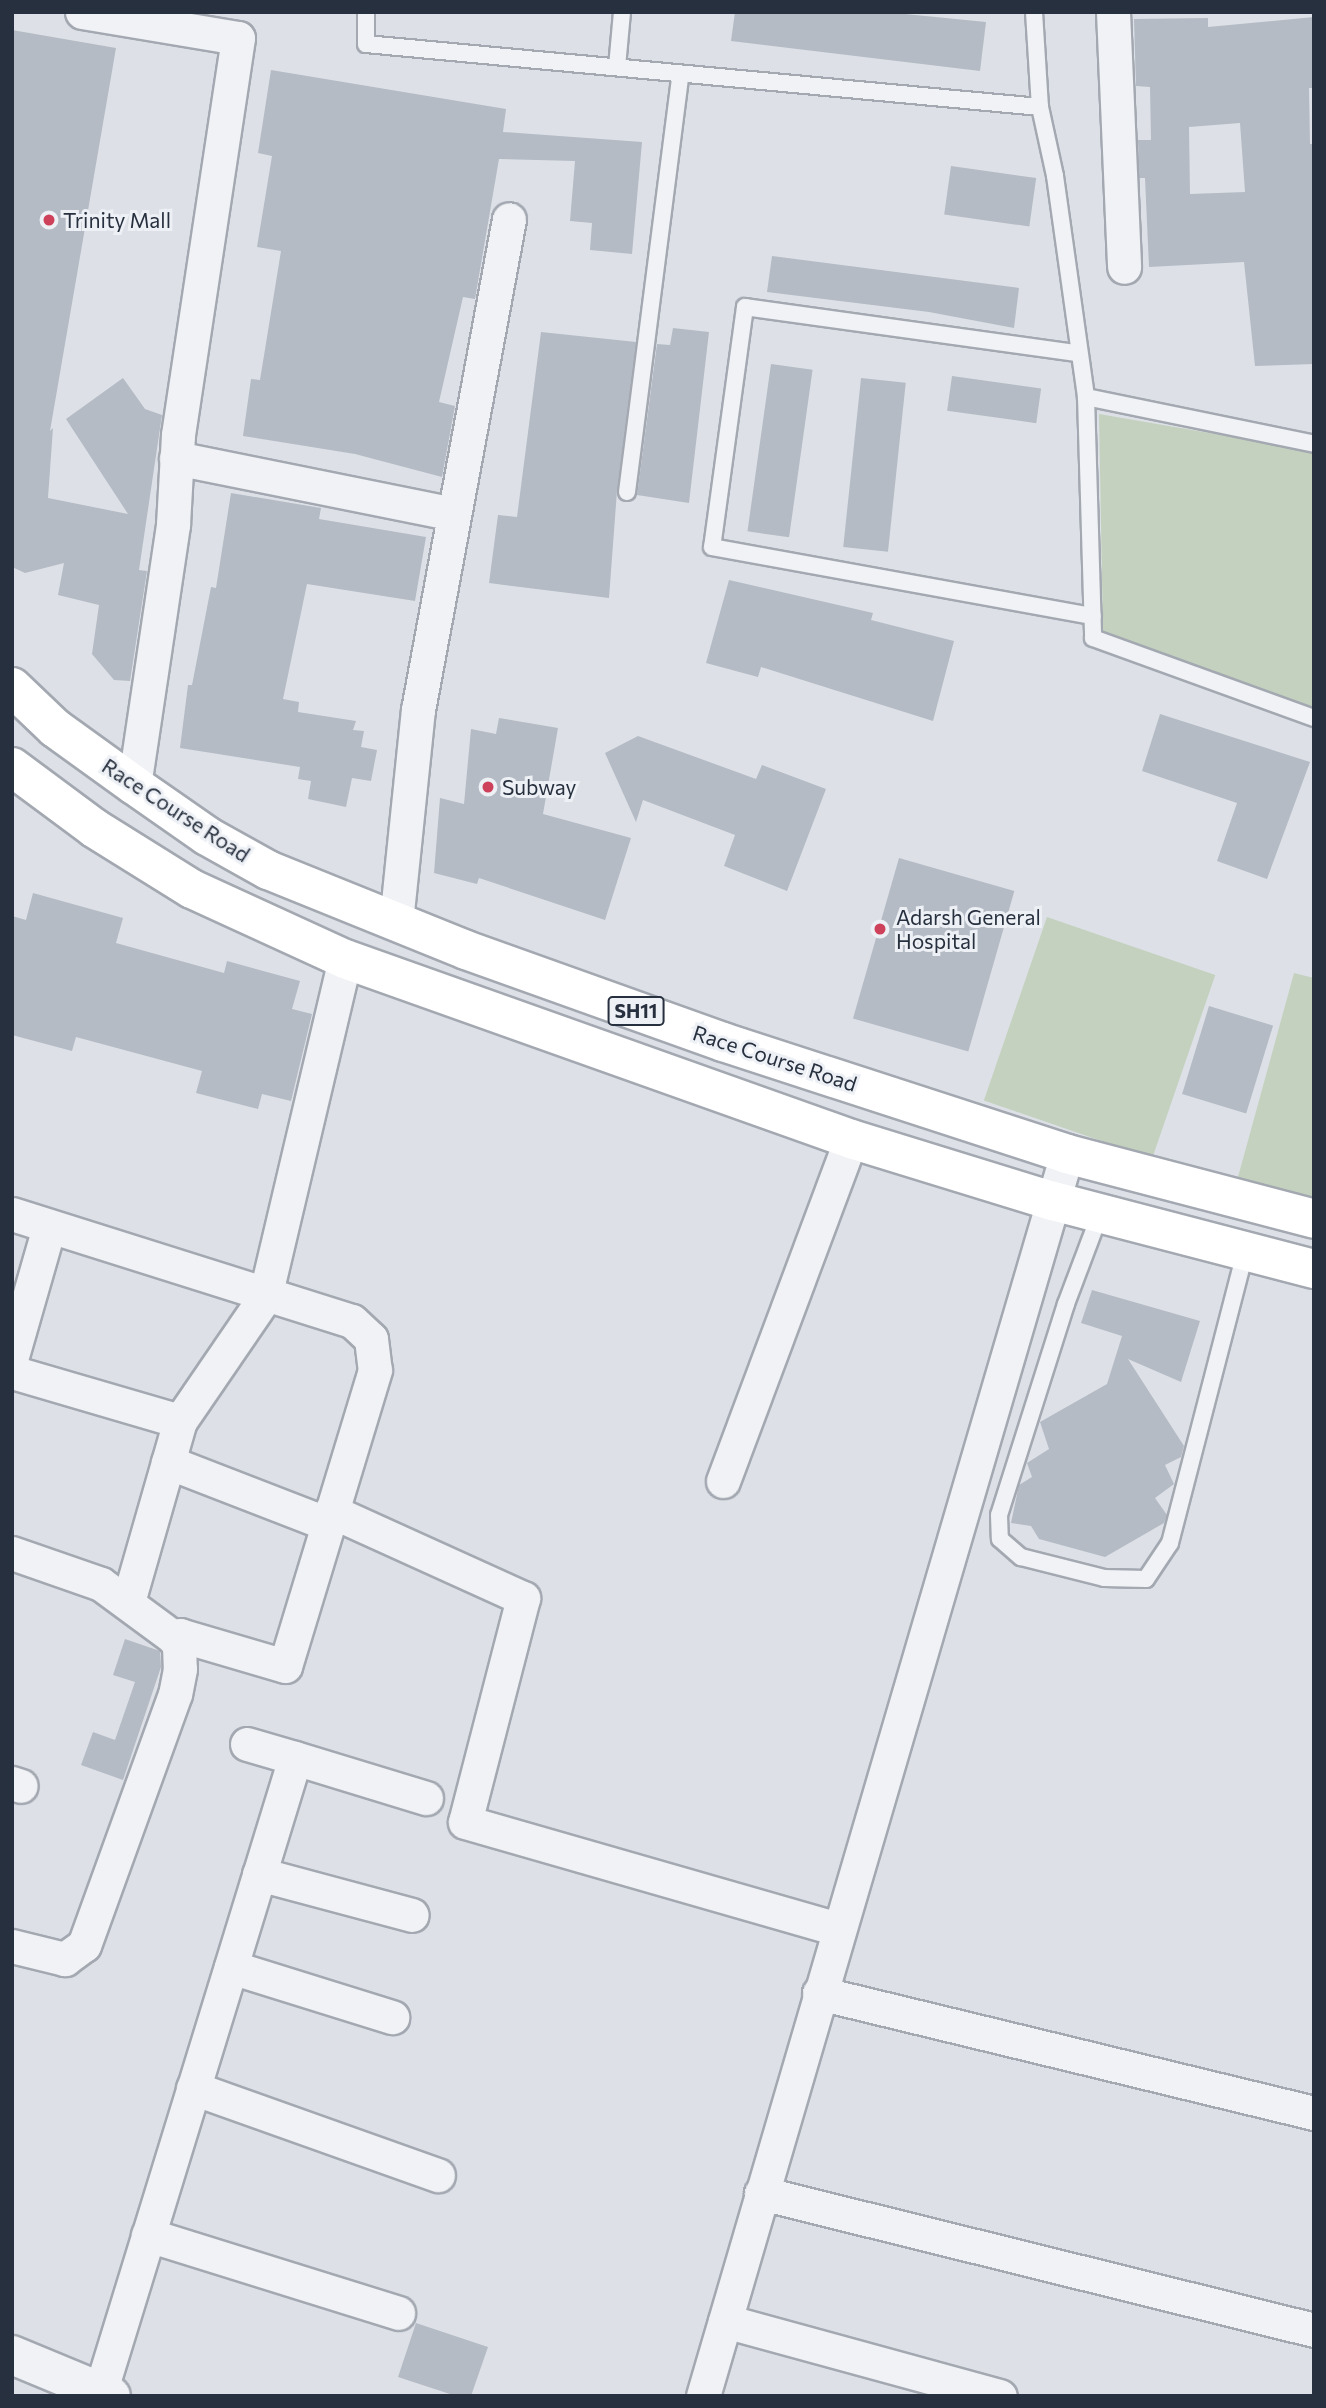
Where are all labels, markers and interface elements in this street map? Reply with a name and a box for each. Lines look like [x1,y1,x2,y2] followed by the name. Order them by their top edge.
[63,207,171,233] place label: Trinity Mall
[41,212,57,228] marker: Trinity Mall
[97,753,255,867] street label: Race Course Road
[502,774,576,800] place label: Subway
[480,779,496,795] marker: Subway
[896,904,1041,954] place label: Adarsh General Hospital
[870,919,890,939] marker: Adarsh General Hospital
[606,995,666,1026] road number: SH11
[690,1020,860,1096] street label: Race Course Road

